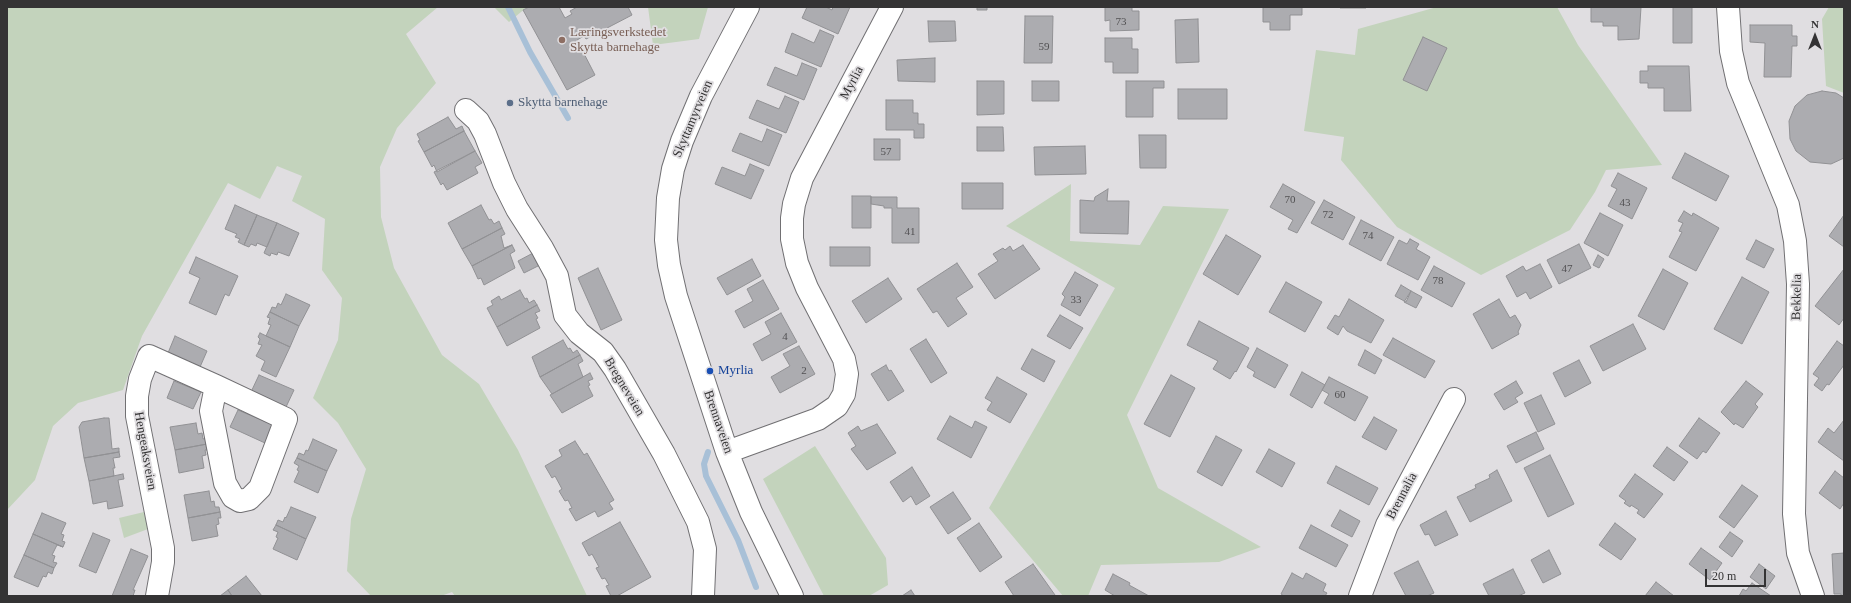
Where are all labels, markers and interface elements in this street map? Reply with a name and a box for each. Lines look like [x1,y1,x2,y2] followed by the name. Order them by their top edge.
[1116,15,1126,29] house number: 73
[1795,16,1835,56] north arrow
[1811,18,1819,30] text: N
[570,25,666,56] place label: Læringsverkstedet Skytta barnehage
[557,35,567,45] marker: Læringsverkstedet Skytta barnehage
[1038,40,1050,54] house number: 59
[837,64,867,102] street label: Myrlia
[670,78,716,160] street label: Skyttamyrveien
[518,95,608,111] place label: Skytta barnehage
[505,98,515,108] marker: Skytta barnehage
[880,145,892,159] house number: 57
[1284,193,1296,207] house number: 70
[1620,196,1630,210] house number: 43
[1322,208,1334,222] house number: 72
[904,225,916,239] house number: 41
[1362,229,1374,243] house number: 74
[1562,262,1572,276] house number: 47
[1432,274,1444,288] house number: 78
[1789,274,1805,320] street label: Bekkelia
[1070,293,1082,307] house number: 33
[782,330,788,344] house number: 4
[600,355,648,419] street label: Bregneveien
[718,363,753,379] place label: Myrlia
[801,364,807,378] house number: 2
[705,366,715,376] marker: Myrlia
[700,388,736,456] street label: Brennaveien
[1334,388,1346,402] house number: 60
[130,411,160,491] street label: Hengeaksveien
[1383,470,1421,522] street label: Brennalia
[1707,561,1768,587] scale bar
[1712,569,1736,583] text: 20 m

